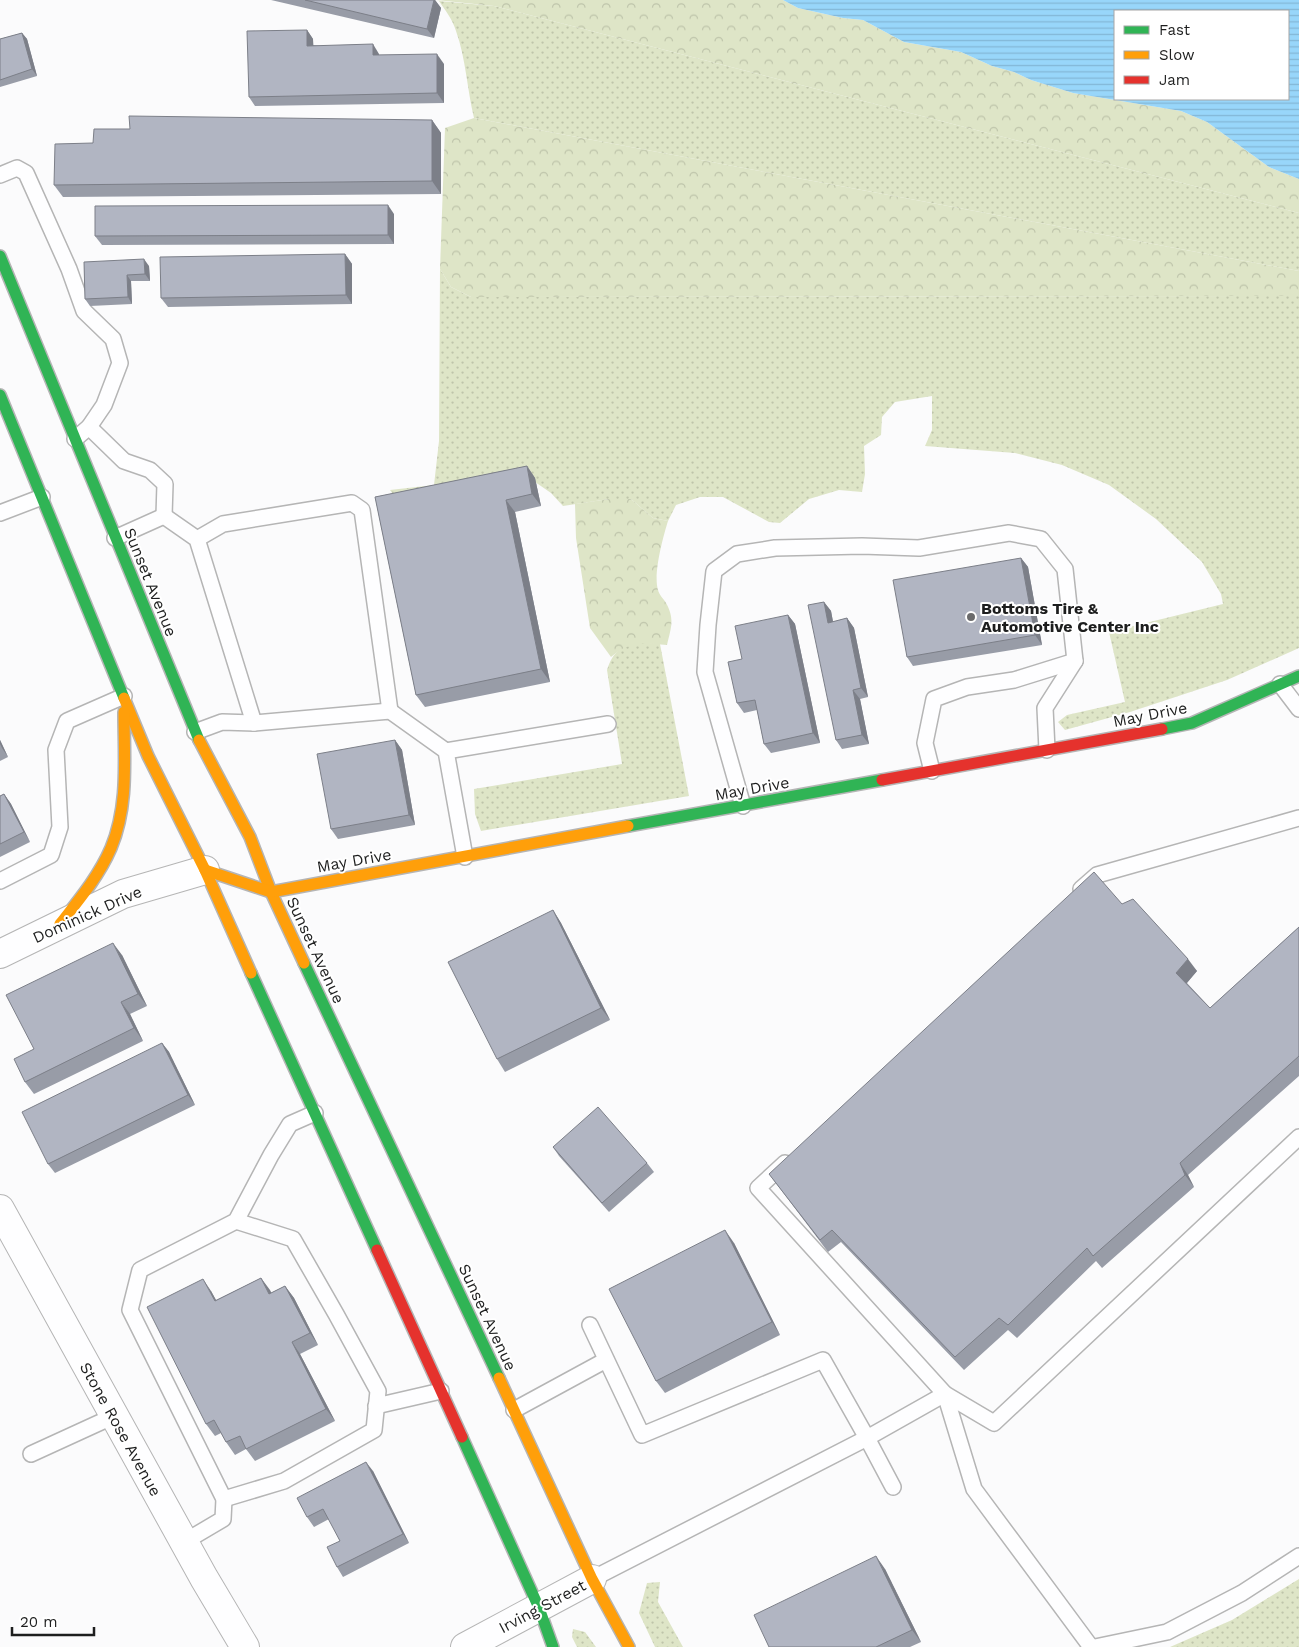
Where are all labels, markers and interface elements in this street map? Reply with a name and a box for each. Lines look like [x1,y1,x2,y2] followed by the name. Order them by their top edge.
[1114,10,1289,100] legend
[1159,21,1191,39] text: Fast
[1159,46,1195,64] text: Slow
[1159,71,1190,89] text: Jam
[120,525,181,639] street label: Sunset Avenue
[981,599,1159,636] place label: Bottoms Tire & Automotive Center Inc
[965,611,977,623] marker: Bottoms Tire & Automotive Center Inc
[1111,698,1189,731] street label: May Drive
[713,773,791,804] street label: May Drive
[315,845,393,876] street label: May Drive
[30,882,145,947] street label: Dominick Drive
[283,894,349,1007] street label: Sunset Avenue
[455,1261,521,1374] street label: Sunset Avenue
[76,1359,165,1500] street label: Stone Rose Avenue
[495,1575,589,1637] street label: Irving Street
[12,1604,95,1636] scale bar
[20,1613,58,1631] text: 20 m

